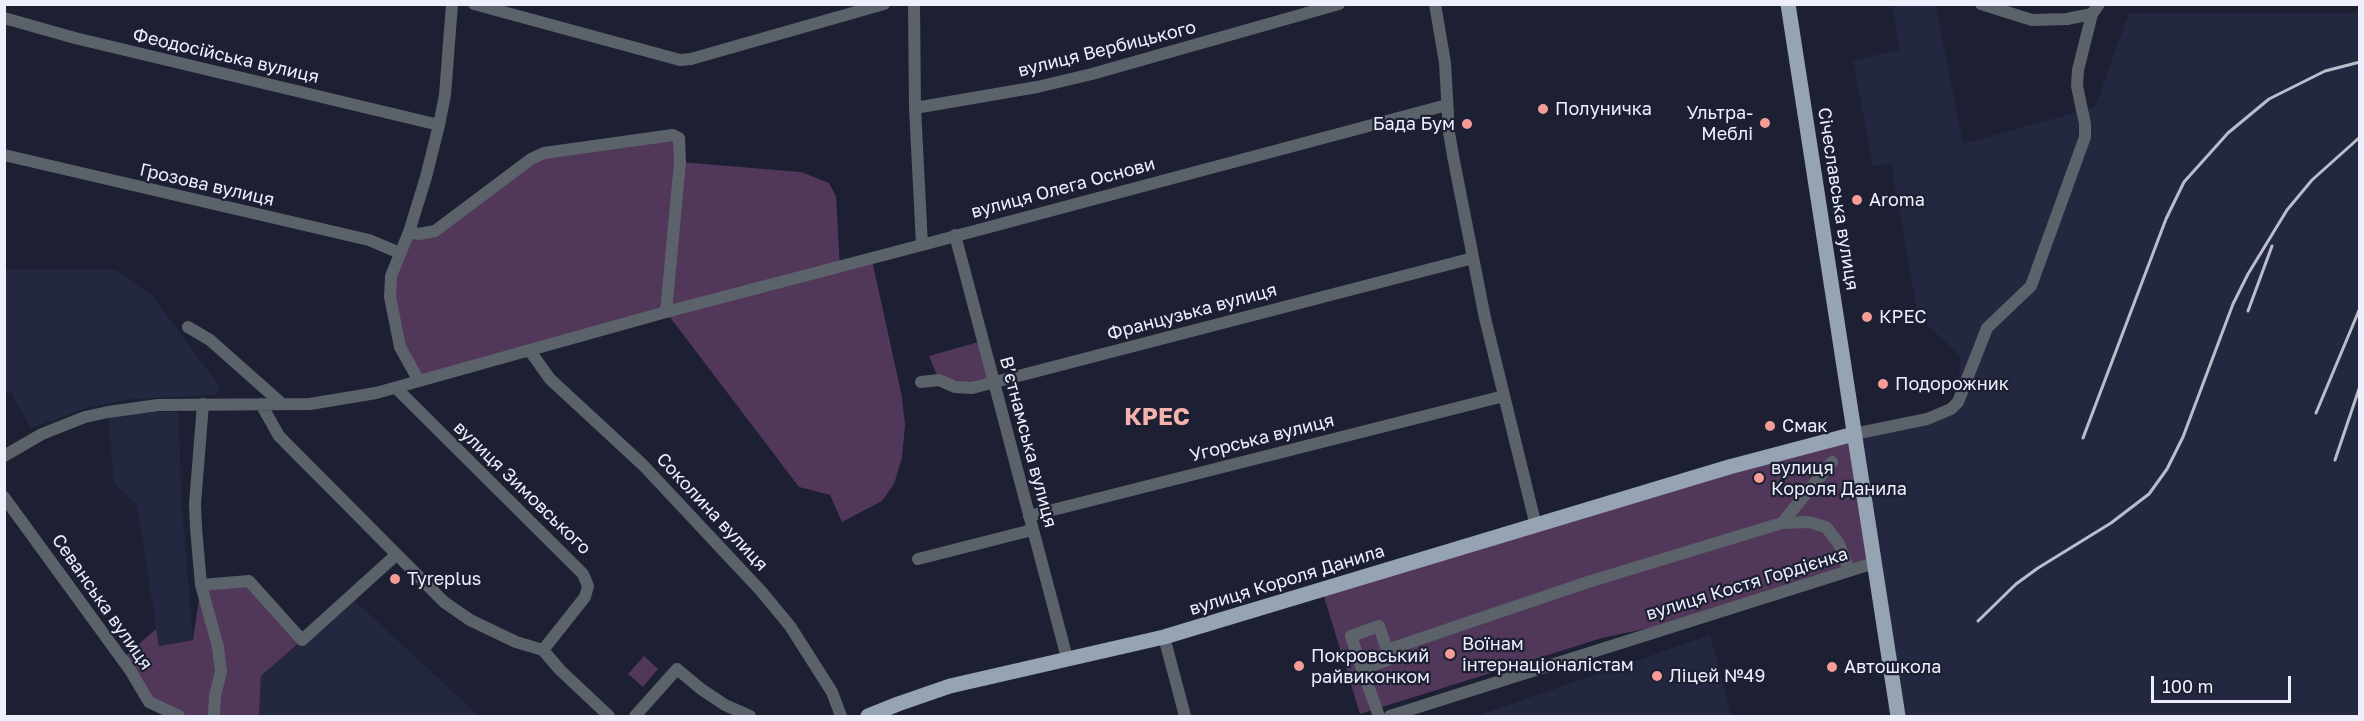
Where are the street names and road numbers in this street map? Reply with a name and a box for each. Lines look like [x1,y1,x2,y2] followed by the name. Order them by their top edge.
[1016,16,1198,82] street label: вулиця Вербицького
[131,24,321,88] street label: Феодосійська вулиця
[1813,106,1863,292] street label: Січеславська вулиця
[969,153,1157,223] street label: вулиця Олега Основи
[137,159,277,211] street label: Грозова вулиця
[1105,279,1279,345] street label: Французька вулиця
[995,354,1061,530] street label: Вʼєтнамська вулиця
[1188,410,1336,466] street label: Угорська вулиця
[449,417,595,559] street label: вулиця Зимовського
[652,449,772,575] street label: Соколина вулиця
[47,530,157,674] street label: Севанська вулиця
[1187,540,1387,620] street label: вулиця Короля Данила
[1643,543,1851,625] street label: вулиця Костя Гордієнка

